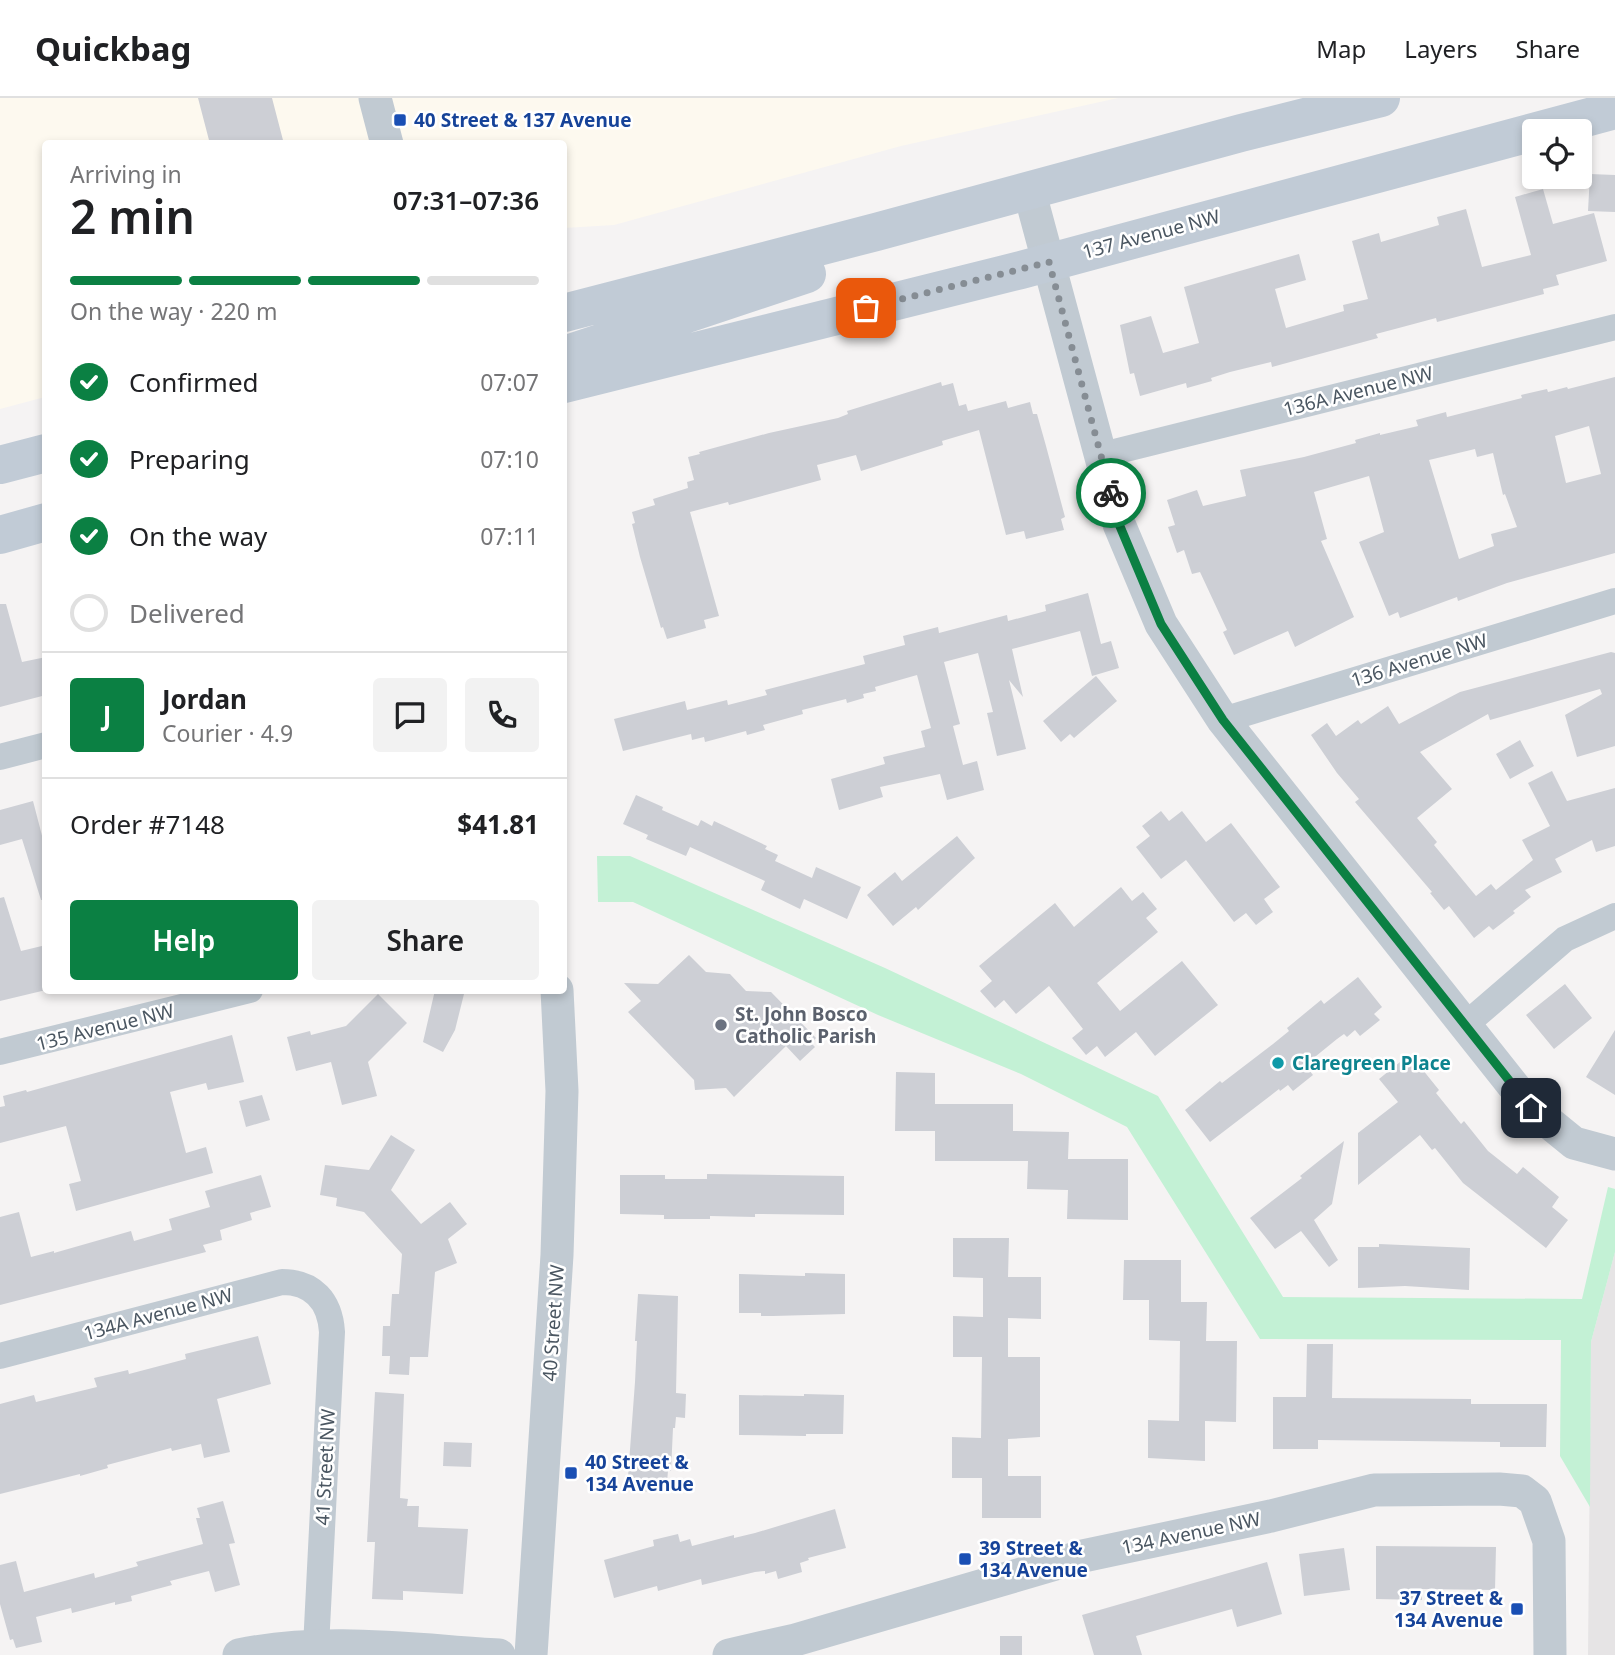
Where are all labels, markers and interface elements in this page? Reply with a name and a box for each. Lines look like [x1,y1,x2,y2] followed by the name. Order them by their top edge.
[35,26,191,71] text: Quickbag
[1316,32,1366,65] text: Map
[1404,32,1478,65] text: Layers
[1516,32,1580,65] text: Share
[414,107,632,133] place label: 40 Street & 137 Avenue
[392,112,408,128] marker: 40 Street & 137 Avenue
[1522,119,1592,189] map controls
[1522,119,1592,189] button: locate
[70,158,182,190] text: Arriving in
[393,182,539,218] text: 07:31–07:36
[70,185,195,247] text: 2 min
[1079,203,1223,265] street label: 137 Avenue NW
[836,278,896,338] pin
[847,289,885,327] icon: bag
[70,295,277,327] text: On the way · 220 m
[1280,360,1436,422] street label: 136A Avenue NW
[70,363,108,401] icon: check
[129,364,259,400] text: Confirmed
[480,366,539,398] text: 07:07
[70,440,108,478] icon: check
[129,441,250,477] text: Preparing
[480,443,539,475] text: 07:10
[1076,458,1146,528] courier
[1092,474,1130,512] icon: bike
[70,517,108,555] icon: check
[129,518,267,554] text: On the way
[480,520,539,552] text: 07:11
[129,595,245,631] text: Delivered
[1348,627,1491,693] street label: 136 Avenue NW
[373,678,447,752] button: chat
[465,678,539,752] button: phone
[162,681,247,717] text: Jordan
[103,697,111,733] text: J
[162,717,293,749] text: Courier · 4.9
[70,806,225,842] text: Order #7148
[457,806,539,842] text: $41.81
[70,900,298,980] button: Help
[312,900,539,980] button: Share
[33,997,177,1057] street label: 135 Avenue NW
[735,1001,876,1049] place label: St. John Bosco Catholic Parish
[713,1017,729,1033] marker: St. John Bosco Catholic Parish
[1292,1050,1451,1076] place label: Claregreen Place
[1270,1055,1286,1071] marker: Claregreen Place
[1501,1078,1561,1138] pin
[1512,1089,1550,1127] icon: home
[536,1264,570,1382] street label: 40 Street NW
[81,1282,236,1346] street label: 134A Avenue NW
[309,1408,341,1526] street label: 41 Street NW
[585,1449,694,1497] place label: 40 Street & 134 Avenue
[563,1465,579,1481] marker: 40 Street & 134 Avenue
[1119,1506,1263,1560] street label: 134 Avenue NW
[979,1535,1088,1583] place label: 39 Street & 134 Avenue
[957,1551,973,1567] marker: 39 Street & 134 Avenue
[1394,1585,1504,1633] place label: 37 Street & 134 Avenue
[1509,1601,1525,1617] marker: 37 Street & 134 Avenue

